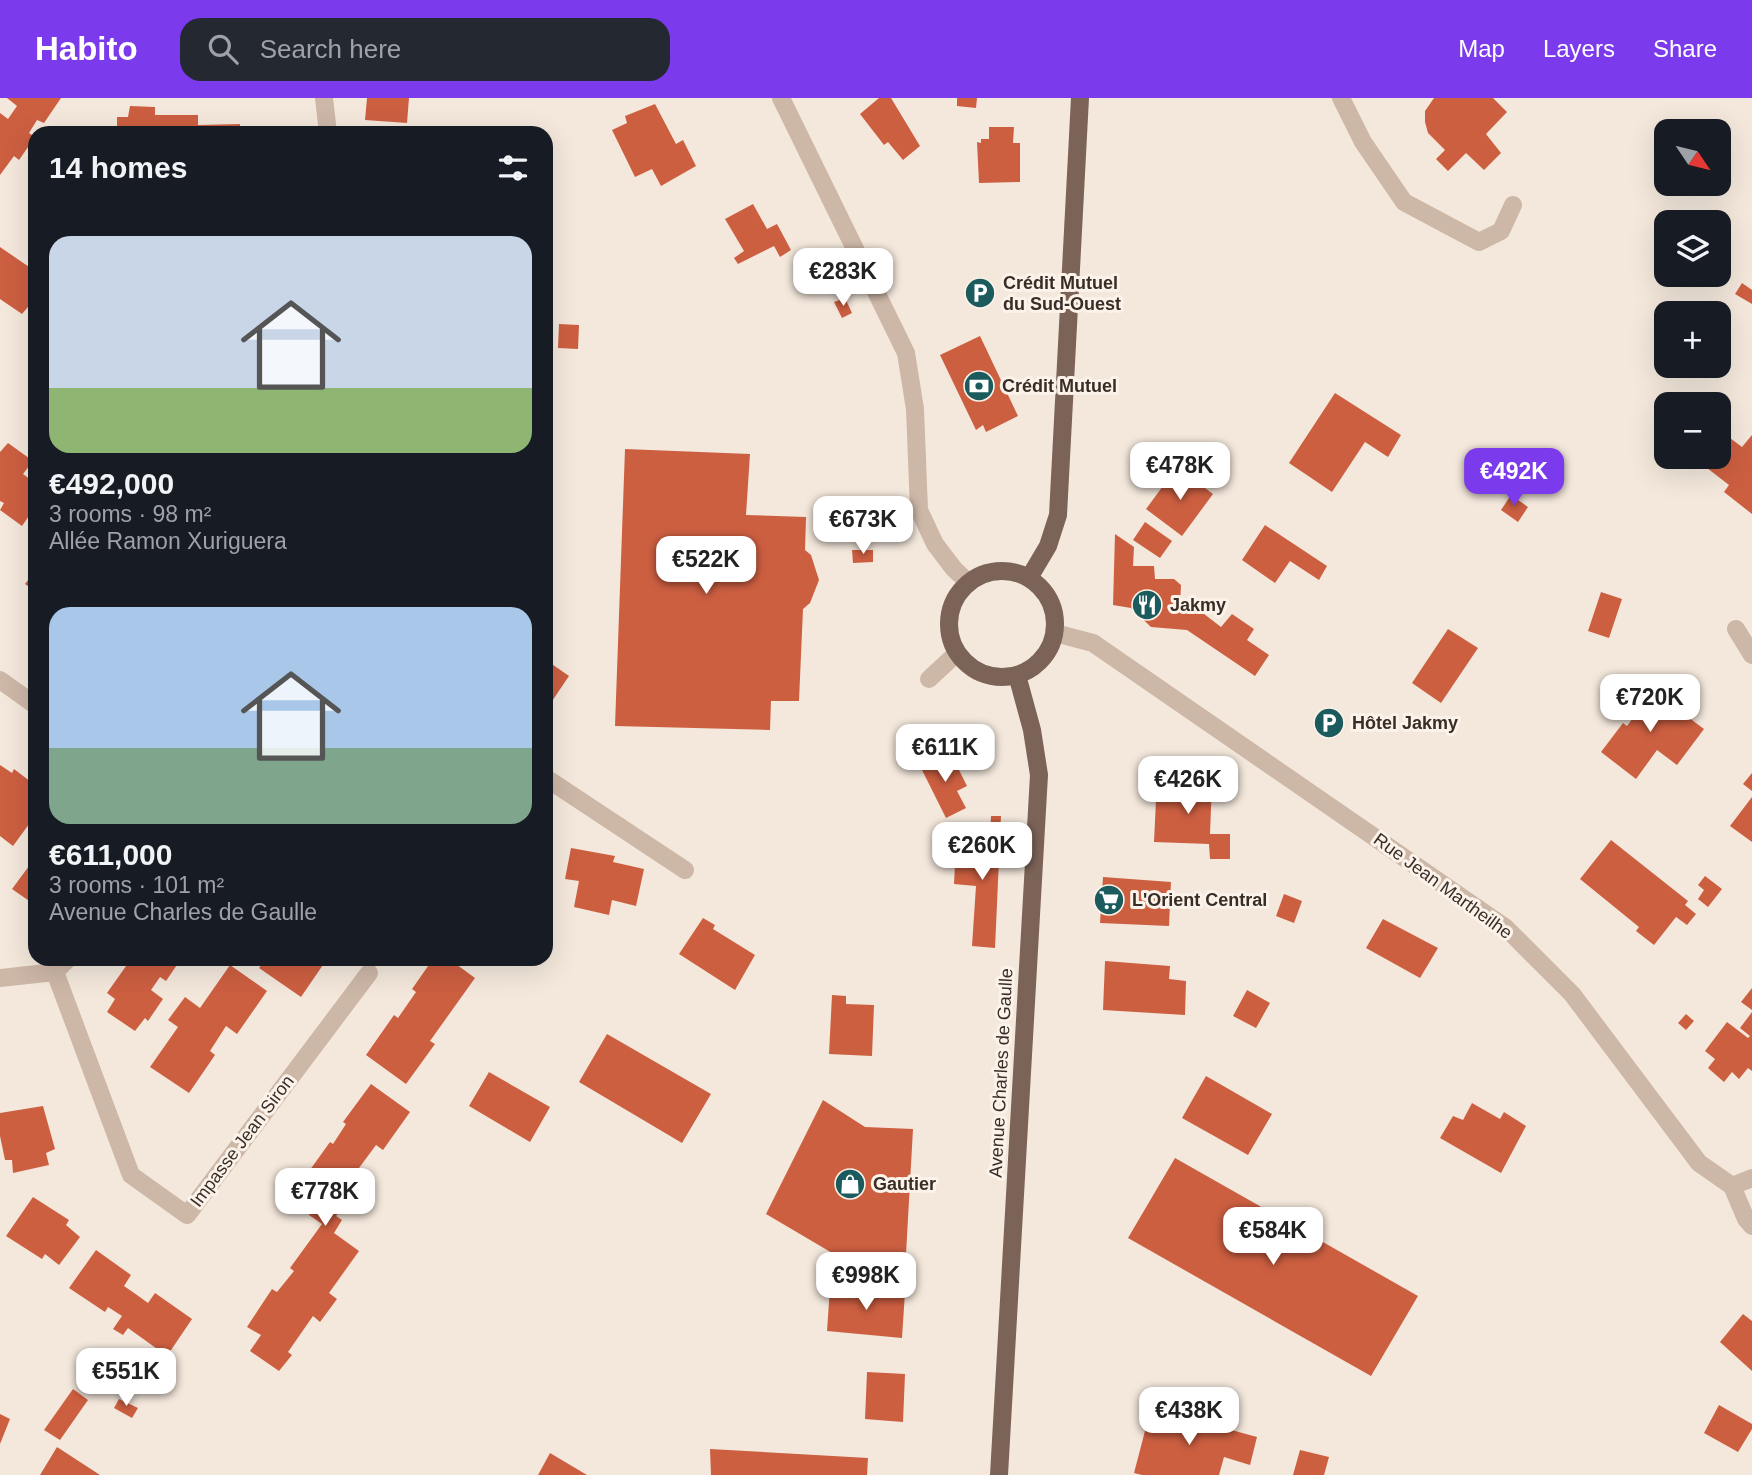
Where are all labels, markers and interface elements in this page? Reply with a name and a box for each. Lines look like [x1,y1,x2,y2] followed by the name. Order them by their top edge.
[180,18,670,81] search box
[35,30,138,67] text: Habito
[204,30,242,68] icon: search
[260,34,401,64] text: Search here
[1458,35,1505,62] text: Map
[1543,35,1615,62] text: Layers
[1653,35,1717,62] text: Share
[1654,119,1731,196] north arrow
[1654,119,1731,469] map controls
[494,149,532,187] icon: filters
[49,151,187,184] text: 14 homes
[1654,210,1731,287] button: layers
[794,248,892,308] pin: €283K
[809,258,877,284] text: €283K
[1003,273,1121,314] place label: Crédit Mutuel du Sud-Ouest
[963,276,997,310] parking icon: Crédit Mutuel du Sud-Ouest
[228,282,354,408] icon: home
[1654,301,1731,378] button: +
[962,369,996,403] bank icon: Crédit Mutuel
[1002,376,1117,396] place label: Crédit Mutuel
[1654,392,1731,469] button: −
[1131,442,1229,502] pin: €478K
[1465,448,1563,508] pin: €492K
[1146,452,1214,478] text: €478K
[1480,458,1548,484] text: €492K
[49,467,174,500] text: €492,000
[814,496,912,556] pin: €673K
[49,501,211,527] text: 3 rooms · 98 m²
[829,506,897,532] text: €673K
[49,528,287,554] text: Allée Ramon Xuriguera
[657,536,755,596] pin: €522K
[672,546,740,572] text: €522K
[1130,588,1164,622] restaurant icon: Jakmy
[1170,595,1226,615] place label: Jakmy
[228,653,354,779] icon: home
[1601,674,1699,734] pin: €720K
[1616,684,1684,710] text: €720K
[1312,706,1346,740] parking icon: Hôtel Jakmy
[1352,713,1458,733] place label: Hôtel Jakmy
[896,724,994,784] pin: €611K
[912,734,978,760] text: €611K
[1139,756,1237,816] pin: €426K
[1154,766,1222,792] text: €426K
[933,822,1031,882] pin: €260K
[1370,829,1516,943] street label: Rue Jean Martheilhe
[948,832,1016,858] text: €260K
[49,838,172,871] text: €611,000
[49,872,224,898] text: 3 rooms · 101 m²
[1092,883,1126,917] supermarket icon: L'Orient Central
[1132,890,1267,910] place label: L'Orient Central
[49,899,317,925] text: Avenue Charles de Gaulle
[986,968,1016,1178] street label: Avenue Charles de Gaulle
[186,1071,298,1211] street label: Impasse Jean Siron
[833,1167,867,1201] shop icon: Gautier
[276,1168,374,1228] pin: €778K
[873,1174,936,1194] place label: Gautier
[291,1178,359,1204] text: €778K
[1224,1208,1322,1267] pin: €584K
[1239,1217,1307,1243] text: €584K
[817,1252,915,1312] pin: €998K
[832,1262,900,1288] text: €998K
[77,1348,175,1408] pin: €551K
[92,1358,160,1384] text: €551K
[1140,1388,1238,1447] pin: €438K
[1155,1397,1223,1423] text: €438K

